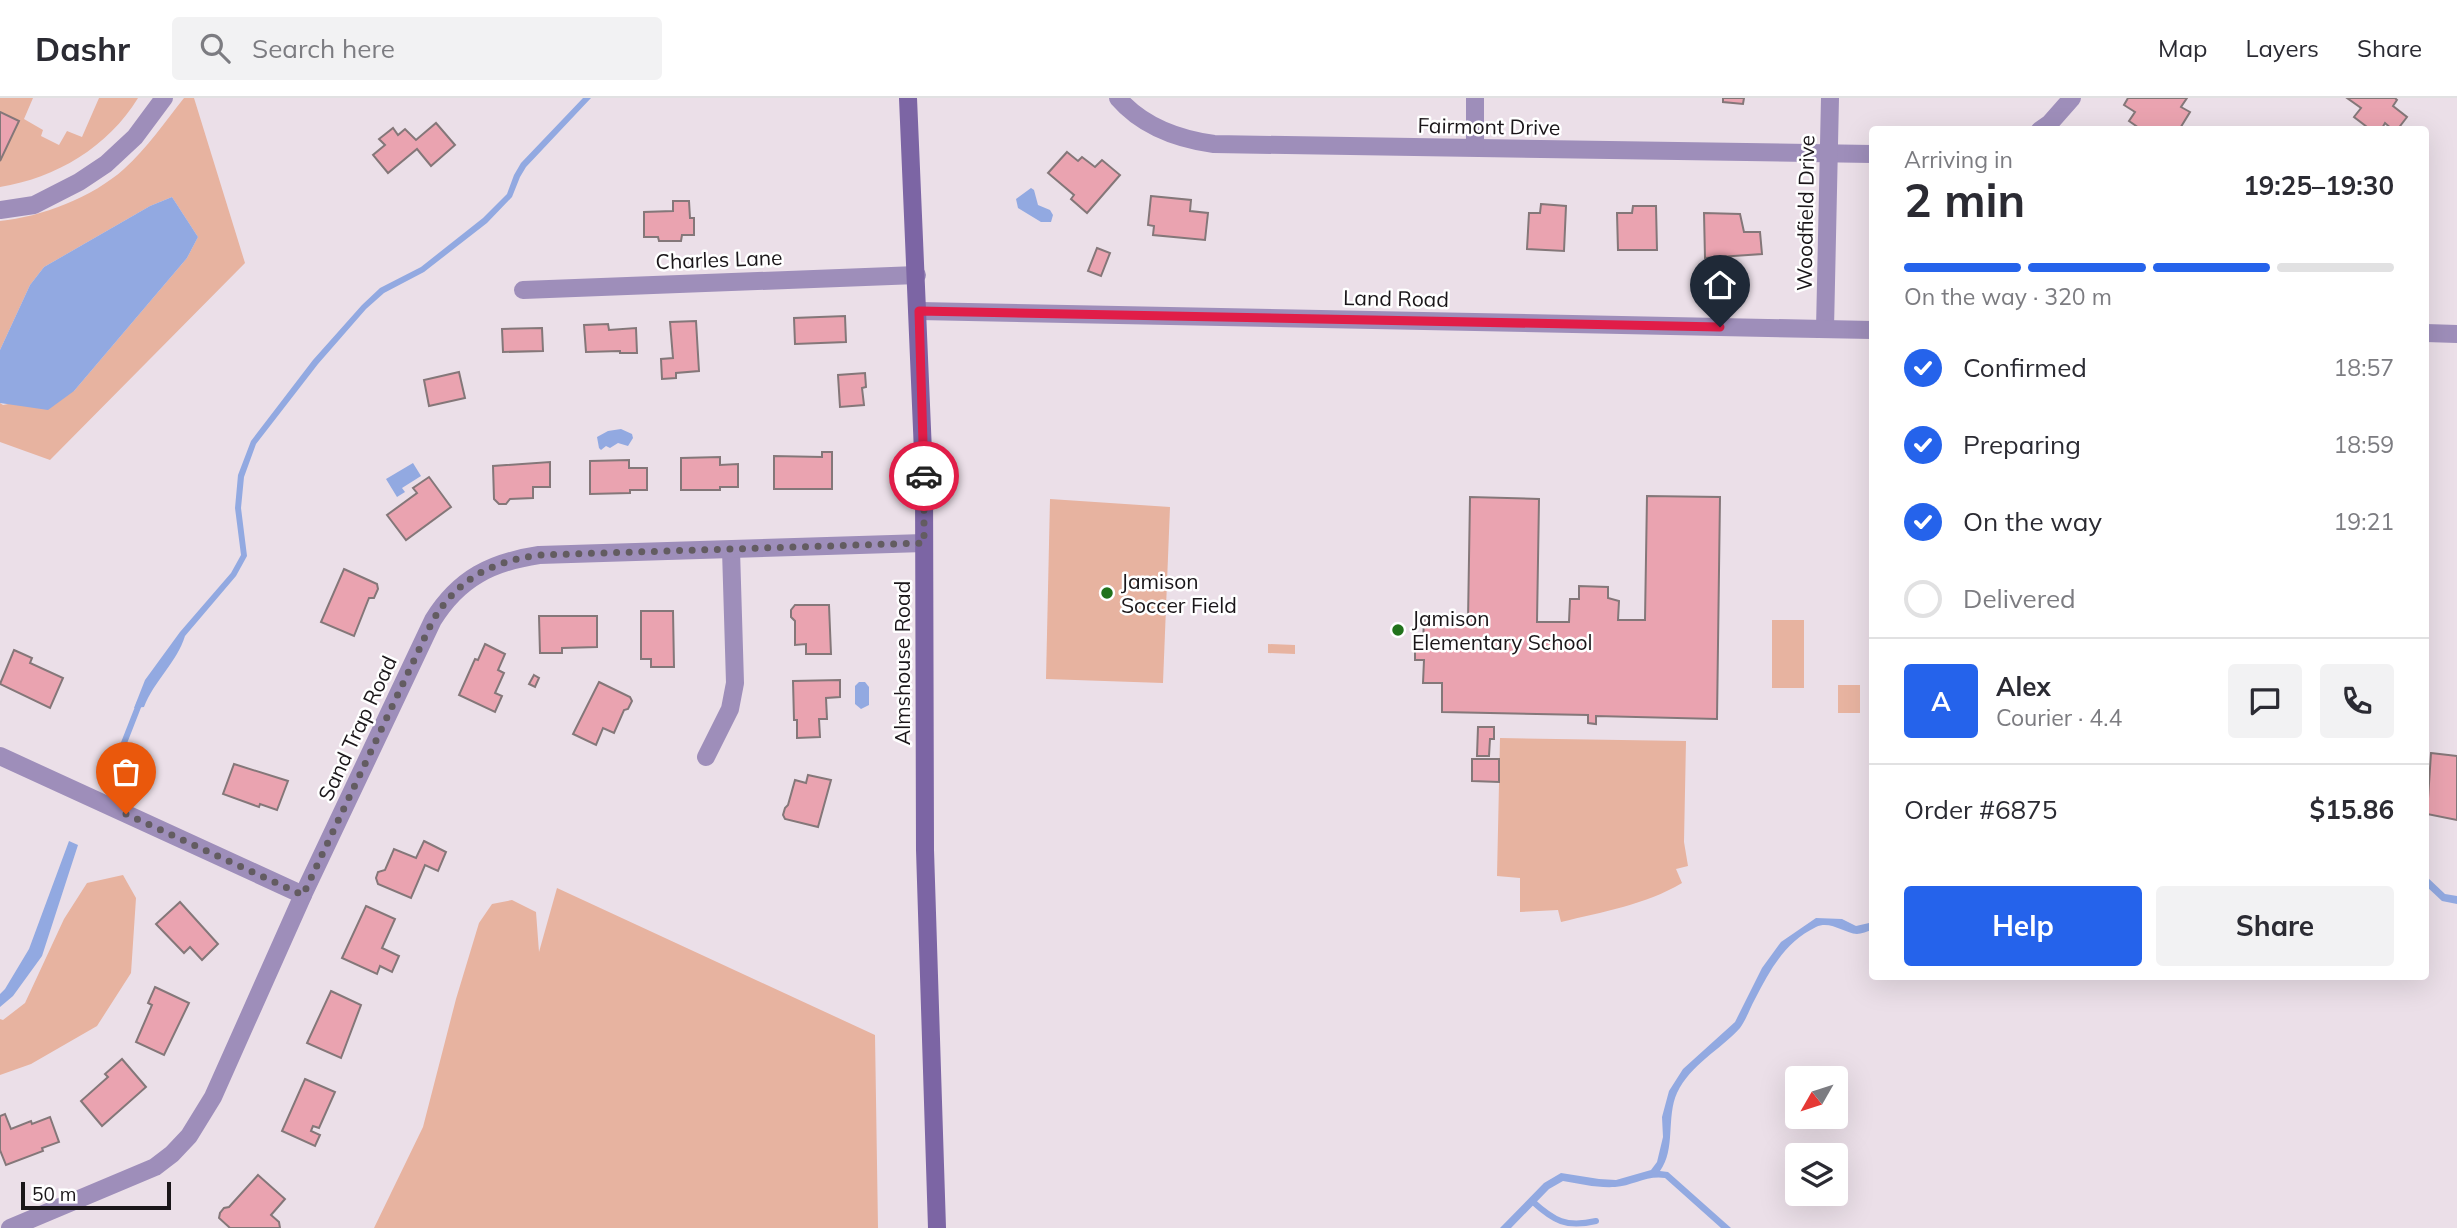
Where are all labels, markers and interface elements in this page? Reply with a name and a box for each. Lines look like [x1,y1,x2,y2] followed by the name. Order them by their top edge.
[172,17,662,80] search box
[35,28,130,69] text: Dashr
[196,29,234,67] icon: search
[252,32,395,65] text: Search here
[2158,33,2207,63] text: Map
[2245,33,2319,63] text: Layers
[2357,33,2422,63] text: Share
[1417,112,1561,140] street label: Fairmont Drive
[1791,135,1819,291] street label: Woodfield Drive
[1904,145,2013,174] text: Arriving in
[2243,169,2394,202] text: 19:25–19:30
[1904,171,2025,229] text: 2 min
[655,244,783,274] street label: Charles Lane
[1690,255,1750,327] pin
[1701,266,1739,304] icon: home
[1904,282,2112,311] text: On the way · 320 m
[1343,284,1449,312] street label: Land Road
[1904,349,1942,387] icon: check
[1963,351,2087,384] text: Confirmed
[2334,353,2394,382] text: 18:57
[1904,426,1942,464] icon: check
[1963,428,2081,461] text: Preparing
[2334,430,2394,459] text: 18:59
[889,441,959,511] courier
[905,457,943,495] icon: car
[1904,503,1942,541] icon: check
[1963,505,2102,538] text: On the way
[2334,507,2394,536] text: 19:21
[1121,568,1237,618] place label: Jamison Soccer Field
[889,581,915,745] street label: Almshouse Road
[1963,582,2076,615] text: Delivered
[1099,585,1115,601] marker: Jamison Soccer Field
[1412,605,1593,655] place label: Jamison Elementary School
[1390,622,1406,638] marker: Jamison Elementary School
[312,651,402,805] street label: Sand Trap Road
[2228,664,2302,738] button: chat
[2320,664,2394,738] button: phone
[1996,670,2051,703] text: Alex
[1931,685,1951,718] text: A
[1996,703,2122,732] text: Courier · 4.4
[96,742,156,814] pin
[107,753,145,791] icon: bag
[1904,793,2057,826] text: Order #6875
[2310,793,2394,826] text: $15.86
[1904,886,2142,966] button: Help
[2156,886,2394,966] button: Share
[1785,1066,1848,1129] north arrow
[1785,1066,1848,1206] map controls
[1785,1143,1848,1206] button: layers
[21,1179,172,1211] scale bar
[32,1182,76,1206] text: 50 m

